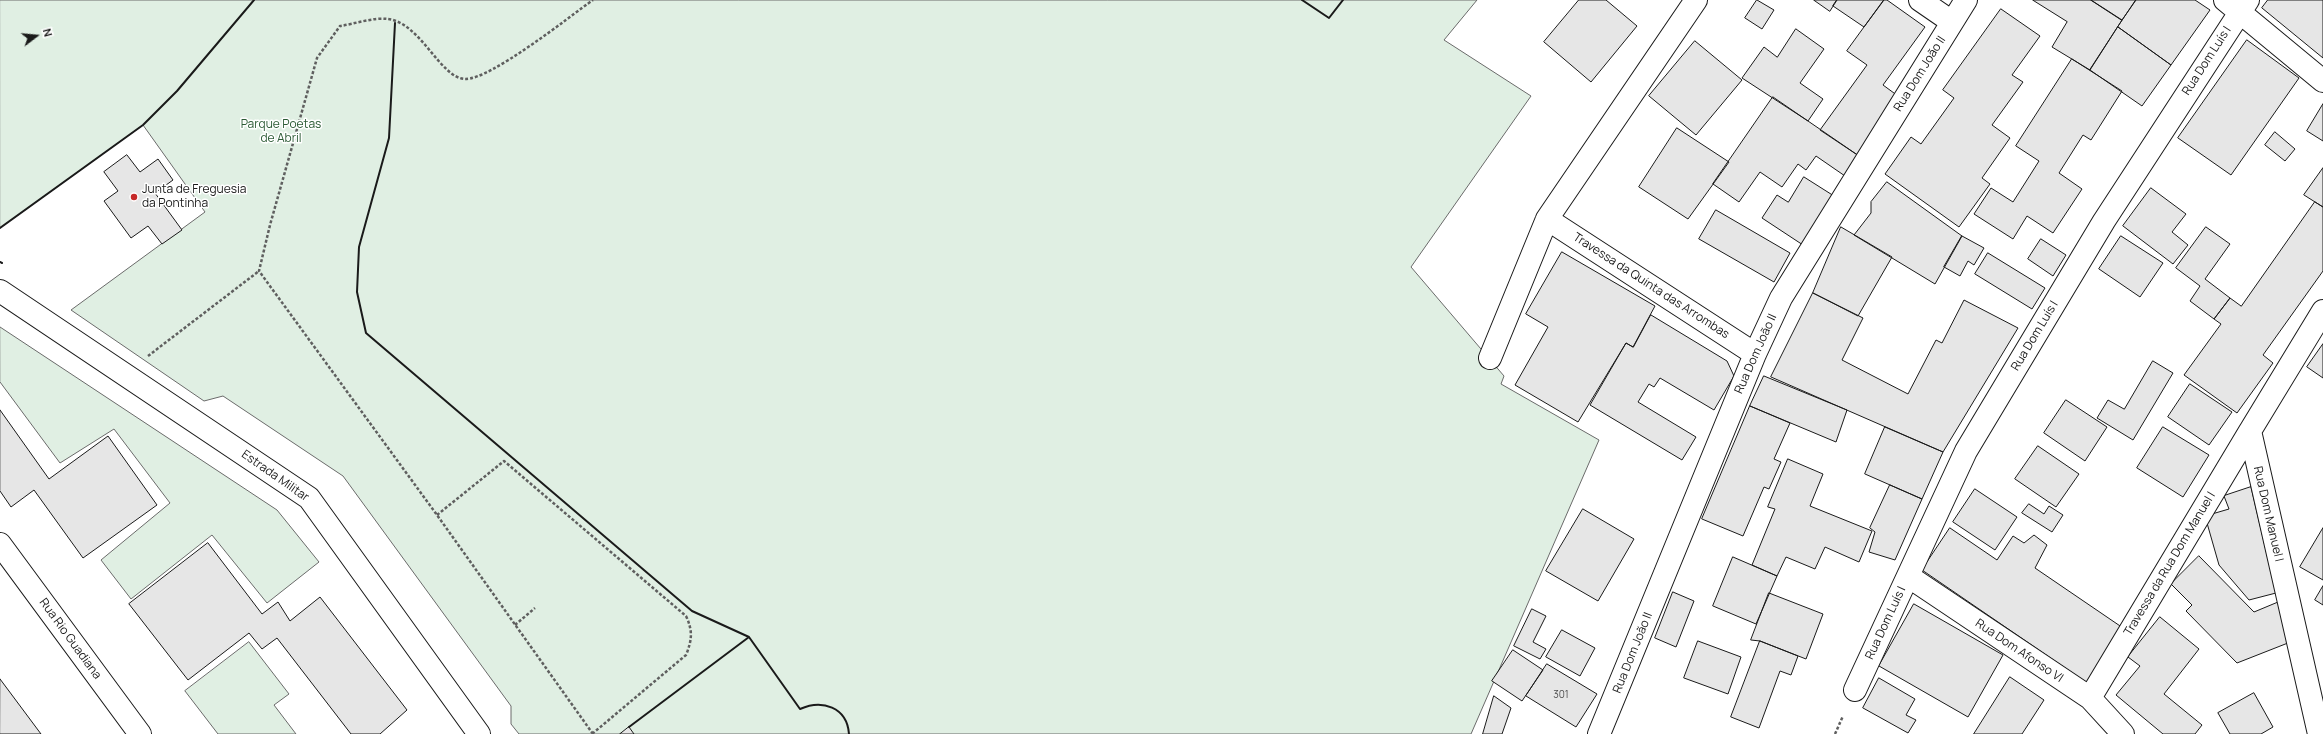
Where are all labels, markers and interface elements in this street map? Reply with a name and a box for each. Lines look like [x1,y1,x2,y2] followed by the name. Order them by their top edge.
[16,16,56,56] north arrow
[2179,24,2235,98] street label: Rua Dom Luís I
[40,27,56,38] text: N
[1891,34,1949,114] street label: Rua Dom João II
[241,118,321,146] park label: Parque Poetas de Abril
[142,183,246,211] place label: Junta de Freguesia da Pontinha
[129,192,139,202] marker: Junta de Freguesia da Pontinha
[1570,230,1732,342] street label: Travessa da Quinta das Arrombas
[2008,298,2062,374] street label: Rua Dom Luís I
[1732,312,1780,396] street label: Rua Dom João II
[238,447,312,505] street label: Estrada Militar
[2250,465,2286,563] street label: Rua Dom Manuel I
[2121,489,2219,639] street label: Travessa da Rua Dom Manuel I
[1863,584,1909,662] street label: Rua Dom Luís I
[36,596,104,682] street label: Rua Rio Guadiana
[1610,610,1656,696] street label: Rua Dom João II
[1972,616,2066,686] street label: Rua Dom Afonso VI
[1553,689,1569,701] house number: 301

